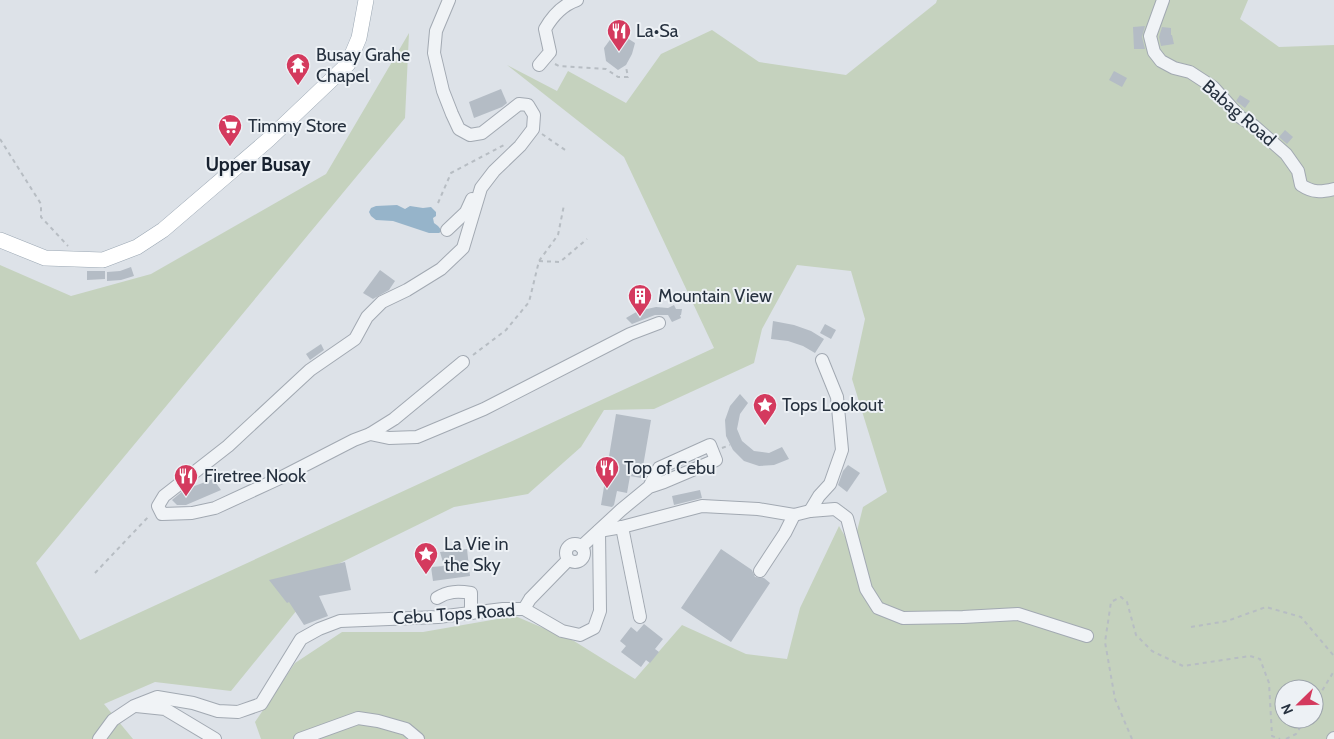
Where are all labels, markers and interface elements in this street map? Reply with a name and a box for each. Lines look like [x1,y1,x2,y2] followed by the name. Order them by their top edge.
[606,18,632,52] restaurant icon: La•Sa
[636,20,679,42] place label: La•Sa
[316,44,410,87] place label: Busay Grahe Chapel
[285,52,311,86] temple icon: Busay Grahe Chapel
[1198,75,1280,151] street label: Babag Road
[217,113,243,147] supermarket icon: Timmy Store
[248,115,347,137] place label: Timmy Store
[206,153,311,176] district label: Upper Busay
[627,283,653,317] building icon: Mountain View
[658,285,772,307] place label: Mountain View
[752,392,778,426] place icon: Tops Lookout
[782,394,883,416] place label: Tops Lookout
[594,455,620,489] restaurant icon: Top of Cebu
[624,457,715,479] place label: Top of Cebu
[173,463,199,497] restaurant icon: Firetree Nook
[204,465,307,487] place label: Firetree Nook
[444,533,508,576] place label: La Vie in the Sky
[413,541,439,575] place icon: La Vie in the Sky
[392,599,516,629] street label: Cebu Tops Road
[1274,679,1324,729] north arrow
[1277,701,1297,717] text: N

